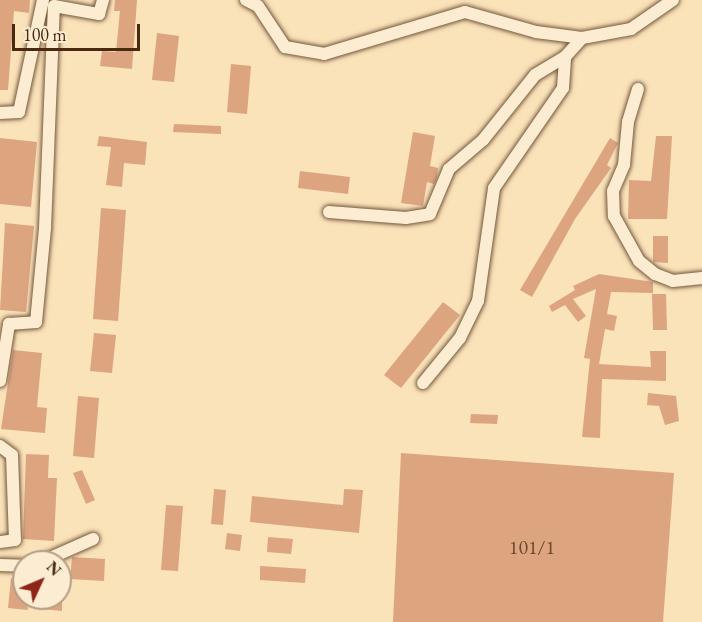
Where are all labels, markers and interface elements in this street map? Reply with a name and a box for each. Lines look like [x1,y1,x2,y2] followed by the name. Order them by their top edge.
[15,12,142,50] scale bar
[23,23,67,46] text: 100 m
[509,535,555,559] house number: 101/1
[12,550,72,610] north arrow
[42,557,66,580] text: N

